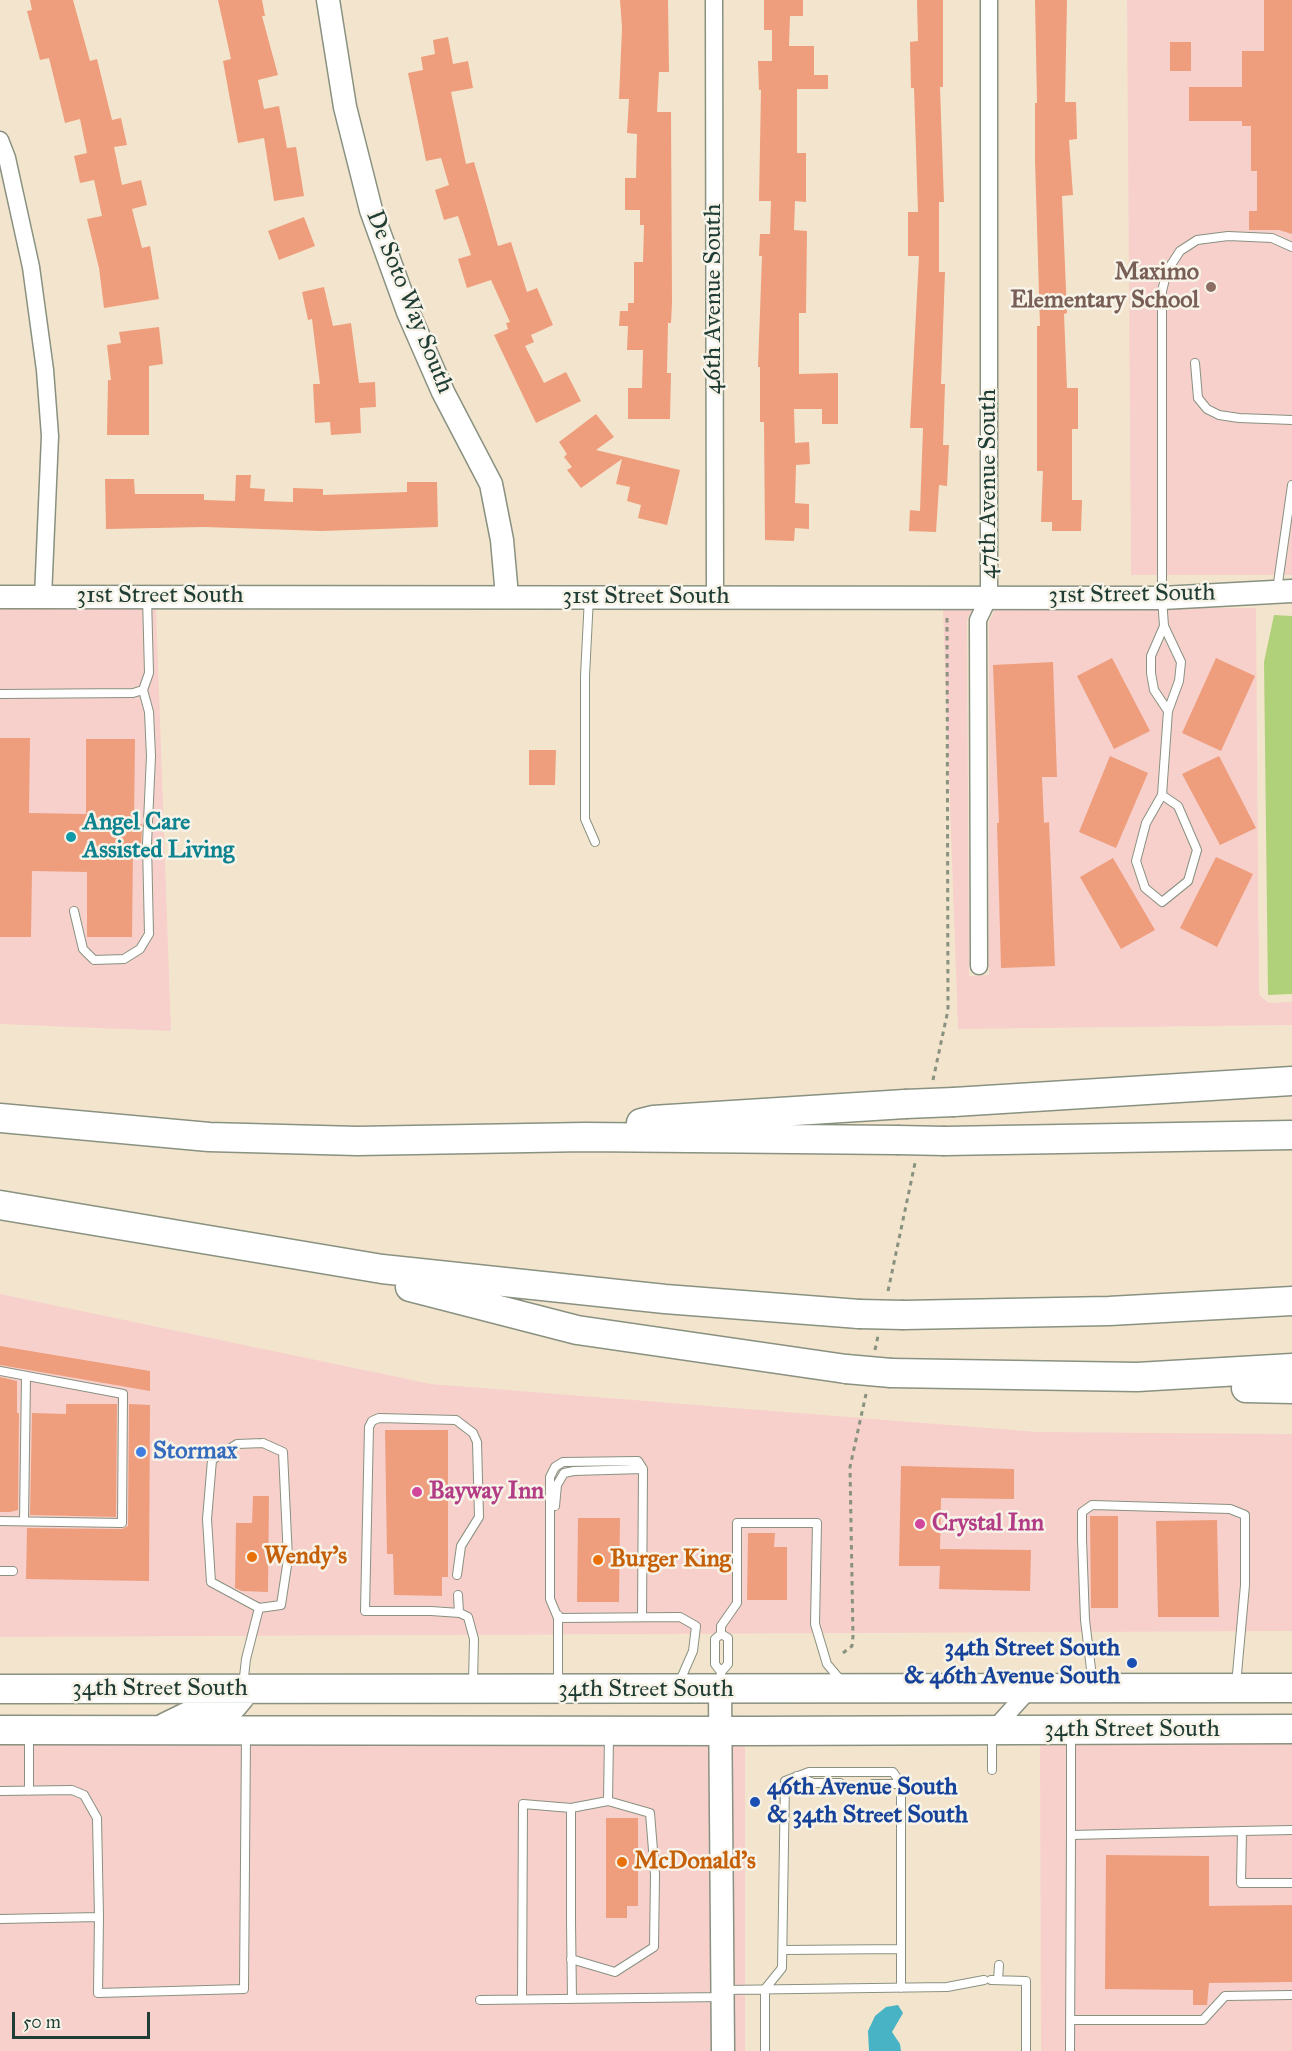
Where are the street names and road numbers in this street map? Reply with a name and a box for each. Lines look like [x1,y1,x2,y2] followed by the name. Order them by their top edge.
[700,204,728,394] street label: 46th Avenue South
[359,206,459,398] street label: De Soto Way South
[975,389,1003,579] street label: 47th Avenue South
[1048,579,1216,611] street label: 31st Street South
[77,582,243,610] street label: 31st Street South
[563,583,729,611] street label: 31st Street South
[72,1675,248,1703] street label: 34th Street South
[558,1676,734,1704] street label: 34th Street South
[1044,1716,1220,1744] street label: 34th Street South

